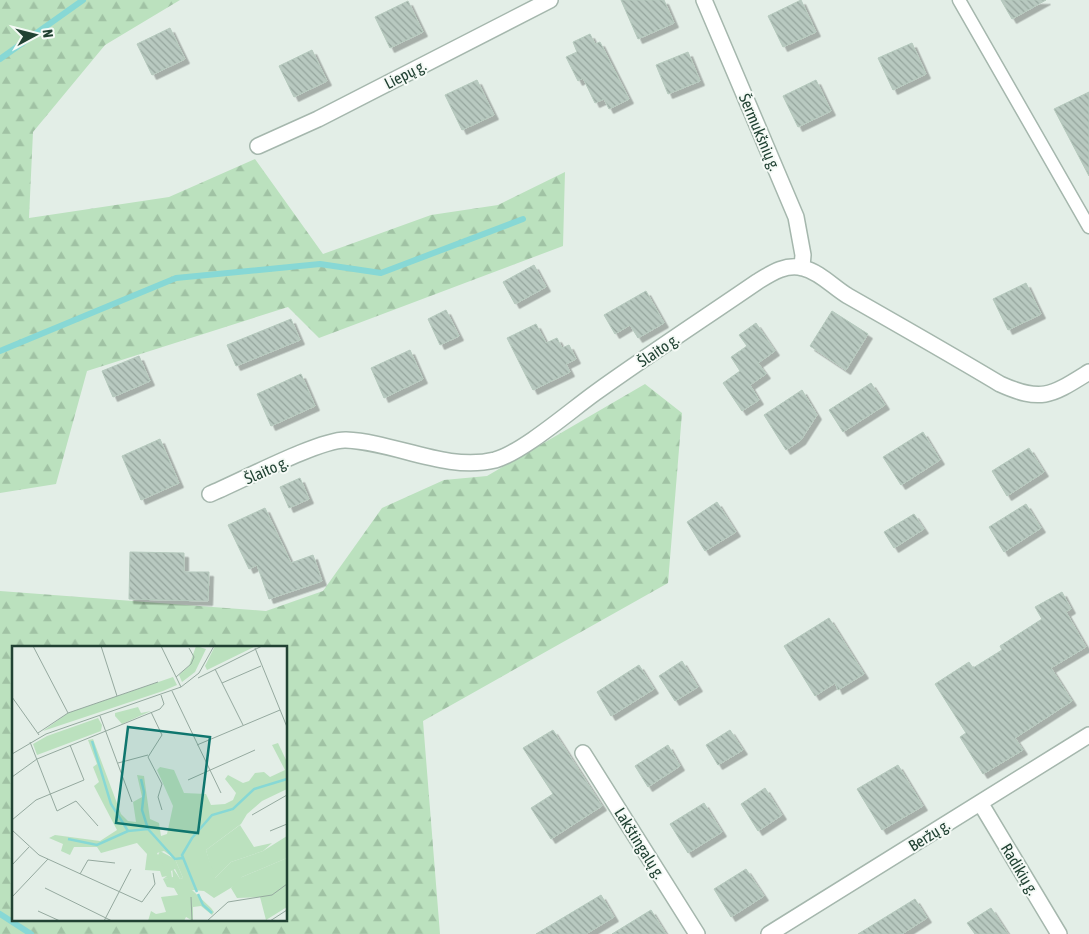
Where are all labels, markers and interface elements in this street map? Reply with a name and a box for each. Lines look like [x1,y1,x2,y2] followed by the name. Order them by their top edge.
[10,10,60,60] north arrow
[39,28,56,38] text: N
[381,56,429,93] street label: Liepų g.
[735,91,784,174] street label: Šermukšnių g.
[634,330,683,371] street label: Šlaito g.
[241,452,291,488] street label: Šlaito g.
[12,646,288,922] inset map
[610,804,669,882] street label: Lakštingalų g.
[905,815,953,855] street label: Beržų g.
[997,840,1042,899] street label: Radikių g.

